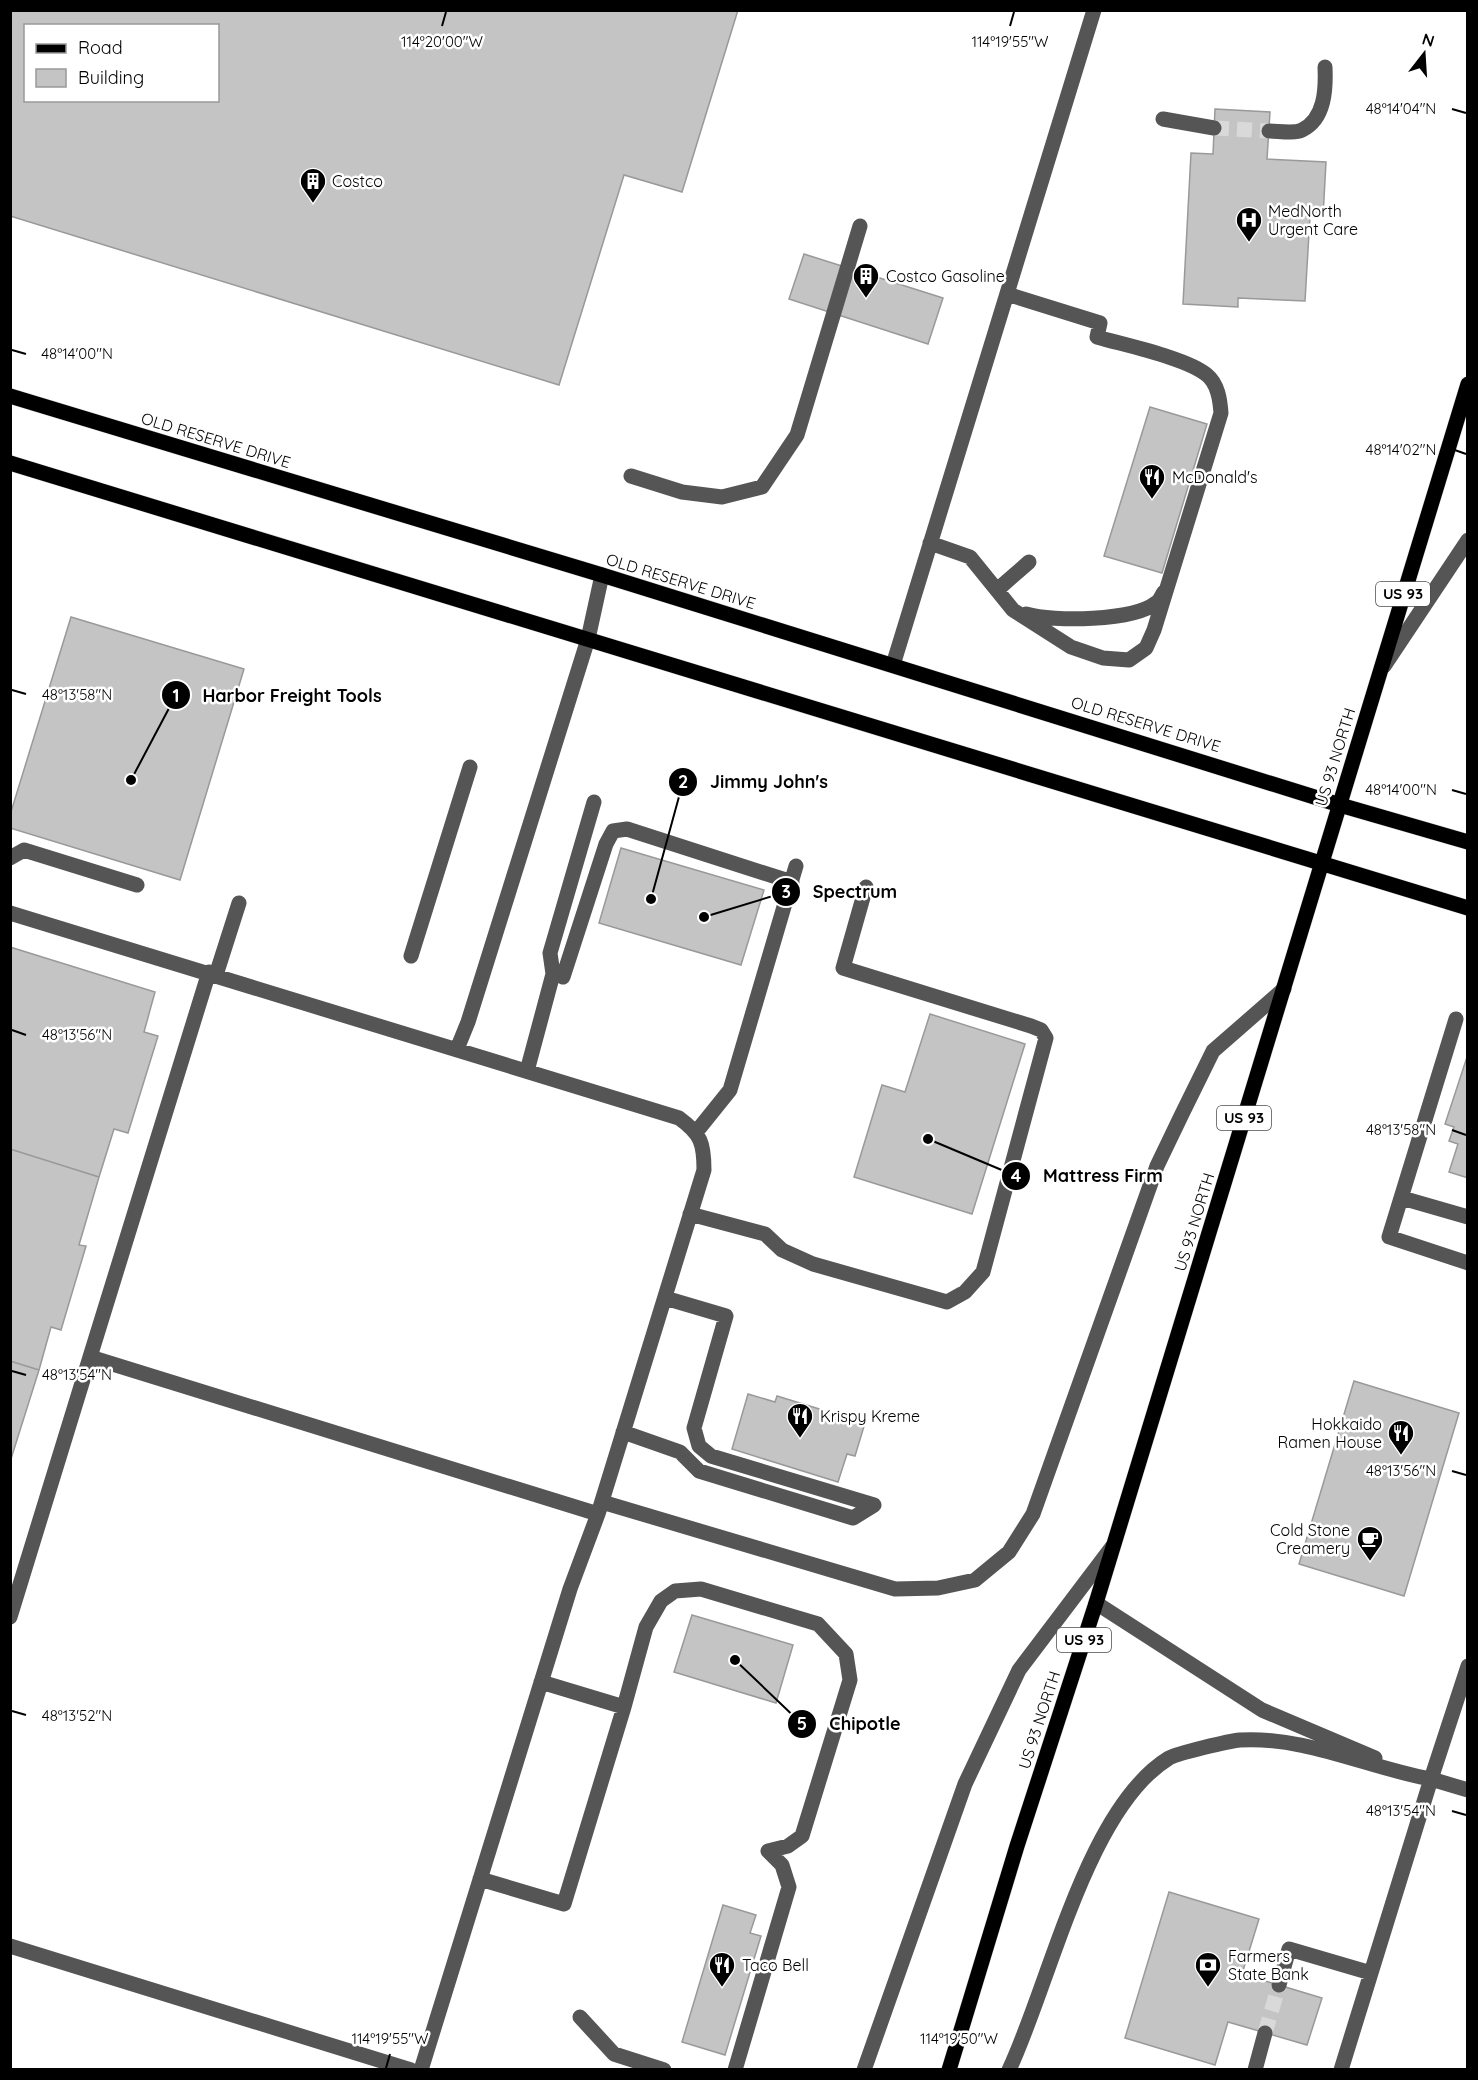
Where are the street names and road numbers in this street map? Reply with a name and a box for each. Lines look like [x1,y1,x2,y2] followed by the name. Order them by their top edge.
[139,408,293,472] street label: OLD RESERVE DRIVE
[604,549,758,613] street label: OLD RESERVE DRIVE
[1376,582,1430,606] road number: US 93
[1069,692,1223,756] street label: OLD RESERVE DRIVE
[1311,705,1359,809] street label: US 93 NORTH
[1217,1106,1271,1130] road number: US 93
[1170,1170,1218,1274] street label: US 93 NORTH
[1057,1628,1111,1652] road number: US 93
[1014,1668,1064,1772] street label: US 93 NORTH

